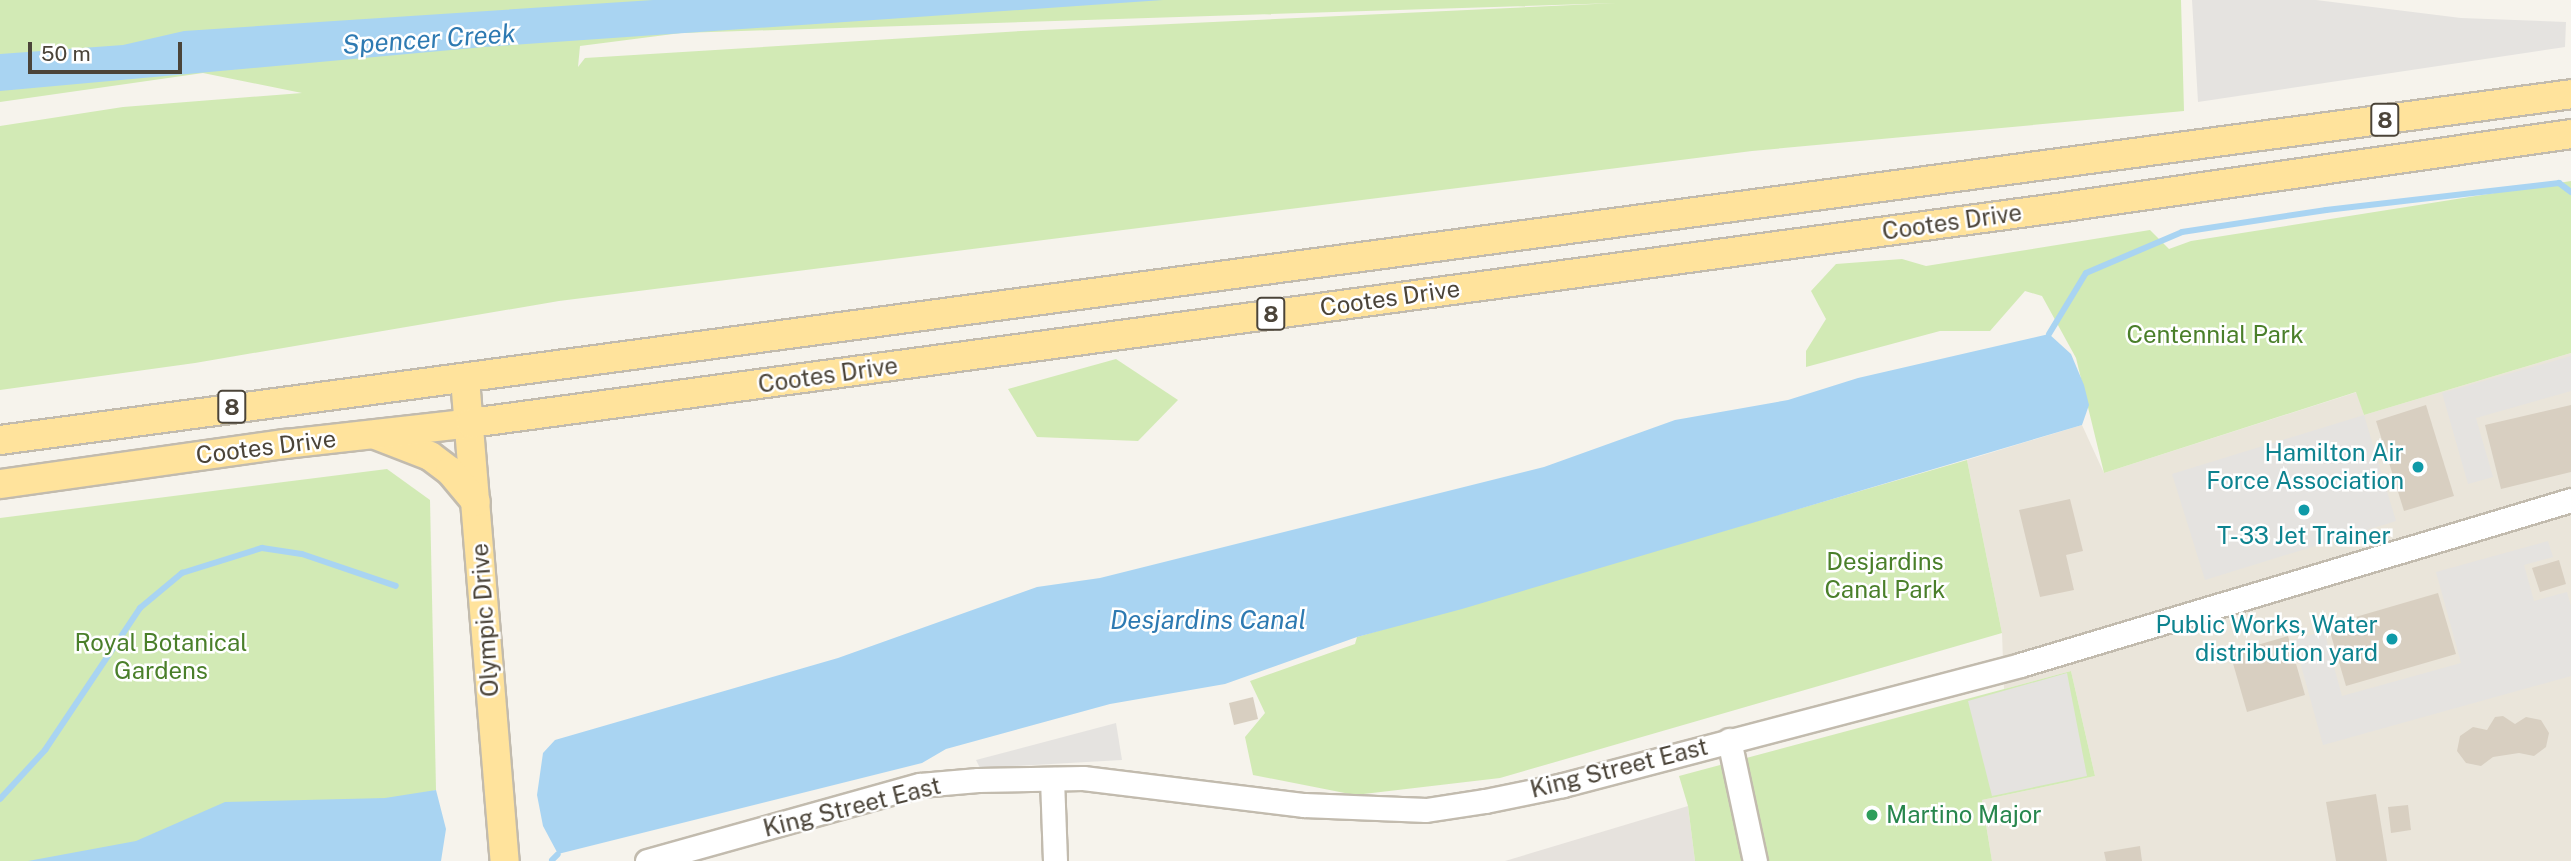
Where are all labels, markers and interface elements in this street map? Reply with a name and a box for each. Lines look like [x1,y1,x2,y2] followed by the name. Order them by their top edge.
[341,17,517,61] water label: Spencer Creek
[32,28,186,72] scale bar
[41,41,91,66] text: 50 m
[2369,100,2401,140] road number: 8
[1880,198,2024,246] street label: Cootes Drive
[1318,274,1462,322] street label: Cootes Drive
[1255,294,1287,334] road number: 8
[2126,321,2304,349] park label: Centennial Park
[756,351,900,399] street label: Cootes Drive
[216,388,248,426] road number: 8
[194,424,338,470] street label: Cootes Drive
[2206,439,2404,495] place label: Hamilton Air Force Association
[2410,459,2426,475] marker: Hamilton Air Force Association
[2296,502,2312,518] marker: T-33 Jet Trainer
[2217,522,2391,550] place label: T-33 Jet Trainer
[465,542,505,698] street label: Olympic Drive
[1825,548,1945,604] park label: Desjardins Canal Park
[1110,604,1306,636] water label: Desjardins Canal
[2154,611,2378,667] place label: Public Works, Water distribution yard
[74,629,248,685] park label: Royal Botanical Gardens
[2384,631,2400,647] marker: Public Works, Water distribution yard
[1527,732,1711,804] street label: King Street East
[760,771,944,843] street label: King Street East
[1886,801,2042,829] place label: Martino Major
[1864,807,1880,823] marker: Martino Major

